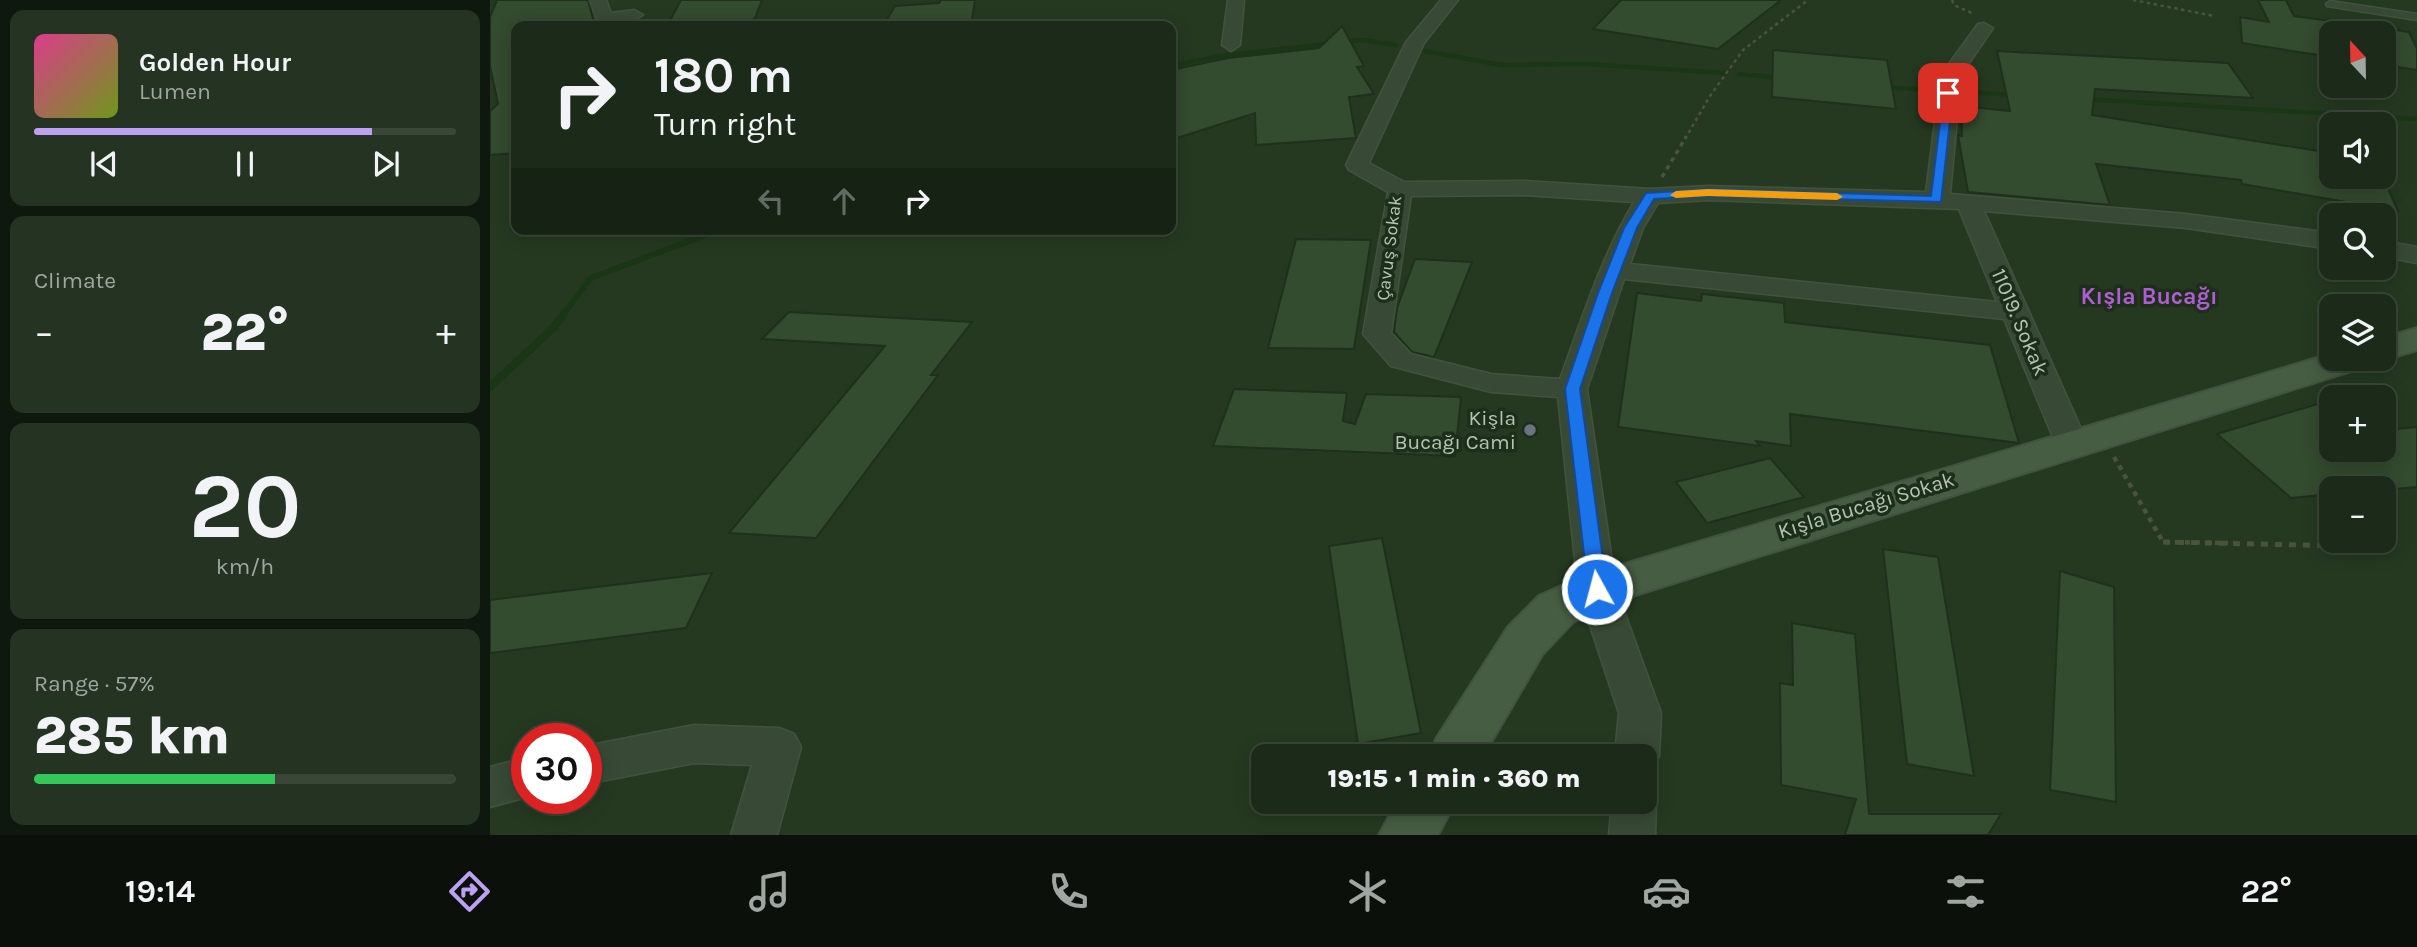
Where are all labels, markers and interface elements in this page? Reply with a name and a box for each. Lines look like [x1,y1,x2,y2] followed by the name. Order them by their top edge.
[2319,21,2396,98] north arrow
[2319,21,2396,553] map controls
[139,47,291,78] text: Golden Hour
[654,47,793,104] text: 180 m
[539,49,630,140] icon: right
[1918,63,1978,123] pin
[1929,74,1967,112] icon: arrive
[139,78,211,105] text: Lumen
[654,106,796,143] text: Turn right
[2319,112,2396,189] button: sound
[85,145,123,183] icon: previous
[226,145,264,183] icon: pause
[367,145,405,183] icon: next
[752,182,790,220] icon: left
[825,182,863,220] icon: ahead
[898,182,936,220] icon: right
[1372,194,1406,302] street label: Çavuş Sokak
[2319,203,2396,280] button: search
[1987,265,2053,379] street label: 11019. Sokak
[34,267,116,294] text: Climate
[2081,283,2217,310] district label: Kışla Bucağı
[2319,294,2396,371] button: layers
[201,302,289,363] text: 22°
[34,310,54,355] text: −
[436,310,456,355] text: +
[2319,385,2396,462] button: +
[1394,406,1516,454] place label: Kişla Bucağı Cami
[1522,422,1538,438] marker: Kişla Bucağı Cami
[189,454,301,560] text: 20
[1775,467,1957,543] street label: Kışla Bucağı Sokak
[2319,476,2396,553] button: −
[1560,552,1634,626] position arrow
[216,553,274,580] text: km/h
[34,670,155,697] text: Range · 57%
[34,705,230,766] text: 285 km
[511,723,602,814] speed limit sign: 30
[1328,763,1580,794] text: 19:15 · 1 min · 360 m
[445,867,494,916] icon: directions
[745,867,794,916] icon: music
[1044,867,1093,916] icon: phone
[1343,867,1392,916] icon: climate
[1642,867,1691,916] icon: car
[1941,867,1990,916] icon: filters
[125,873,195,910] text: 19:14
[2241,873,2292,910] text: 22°

